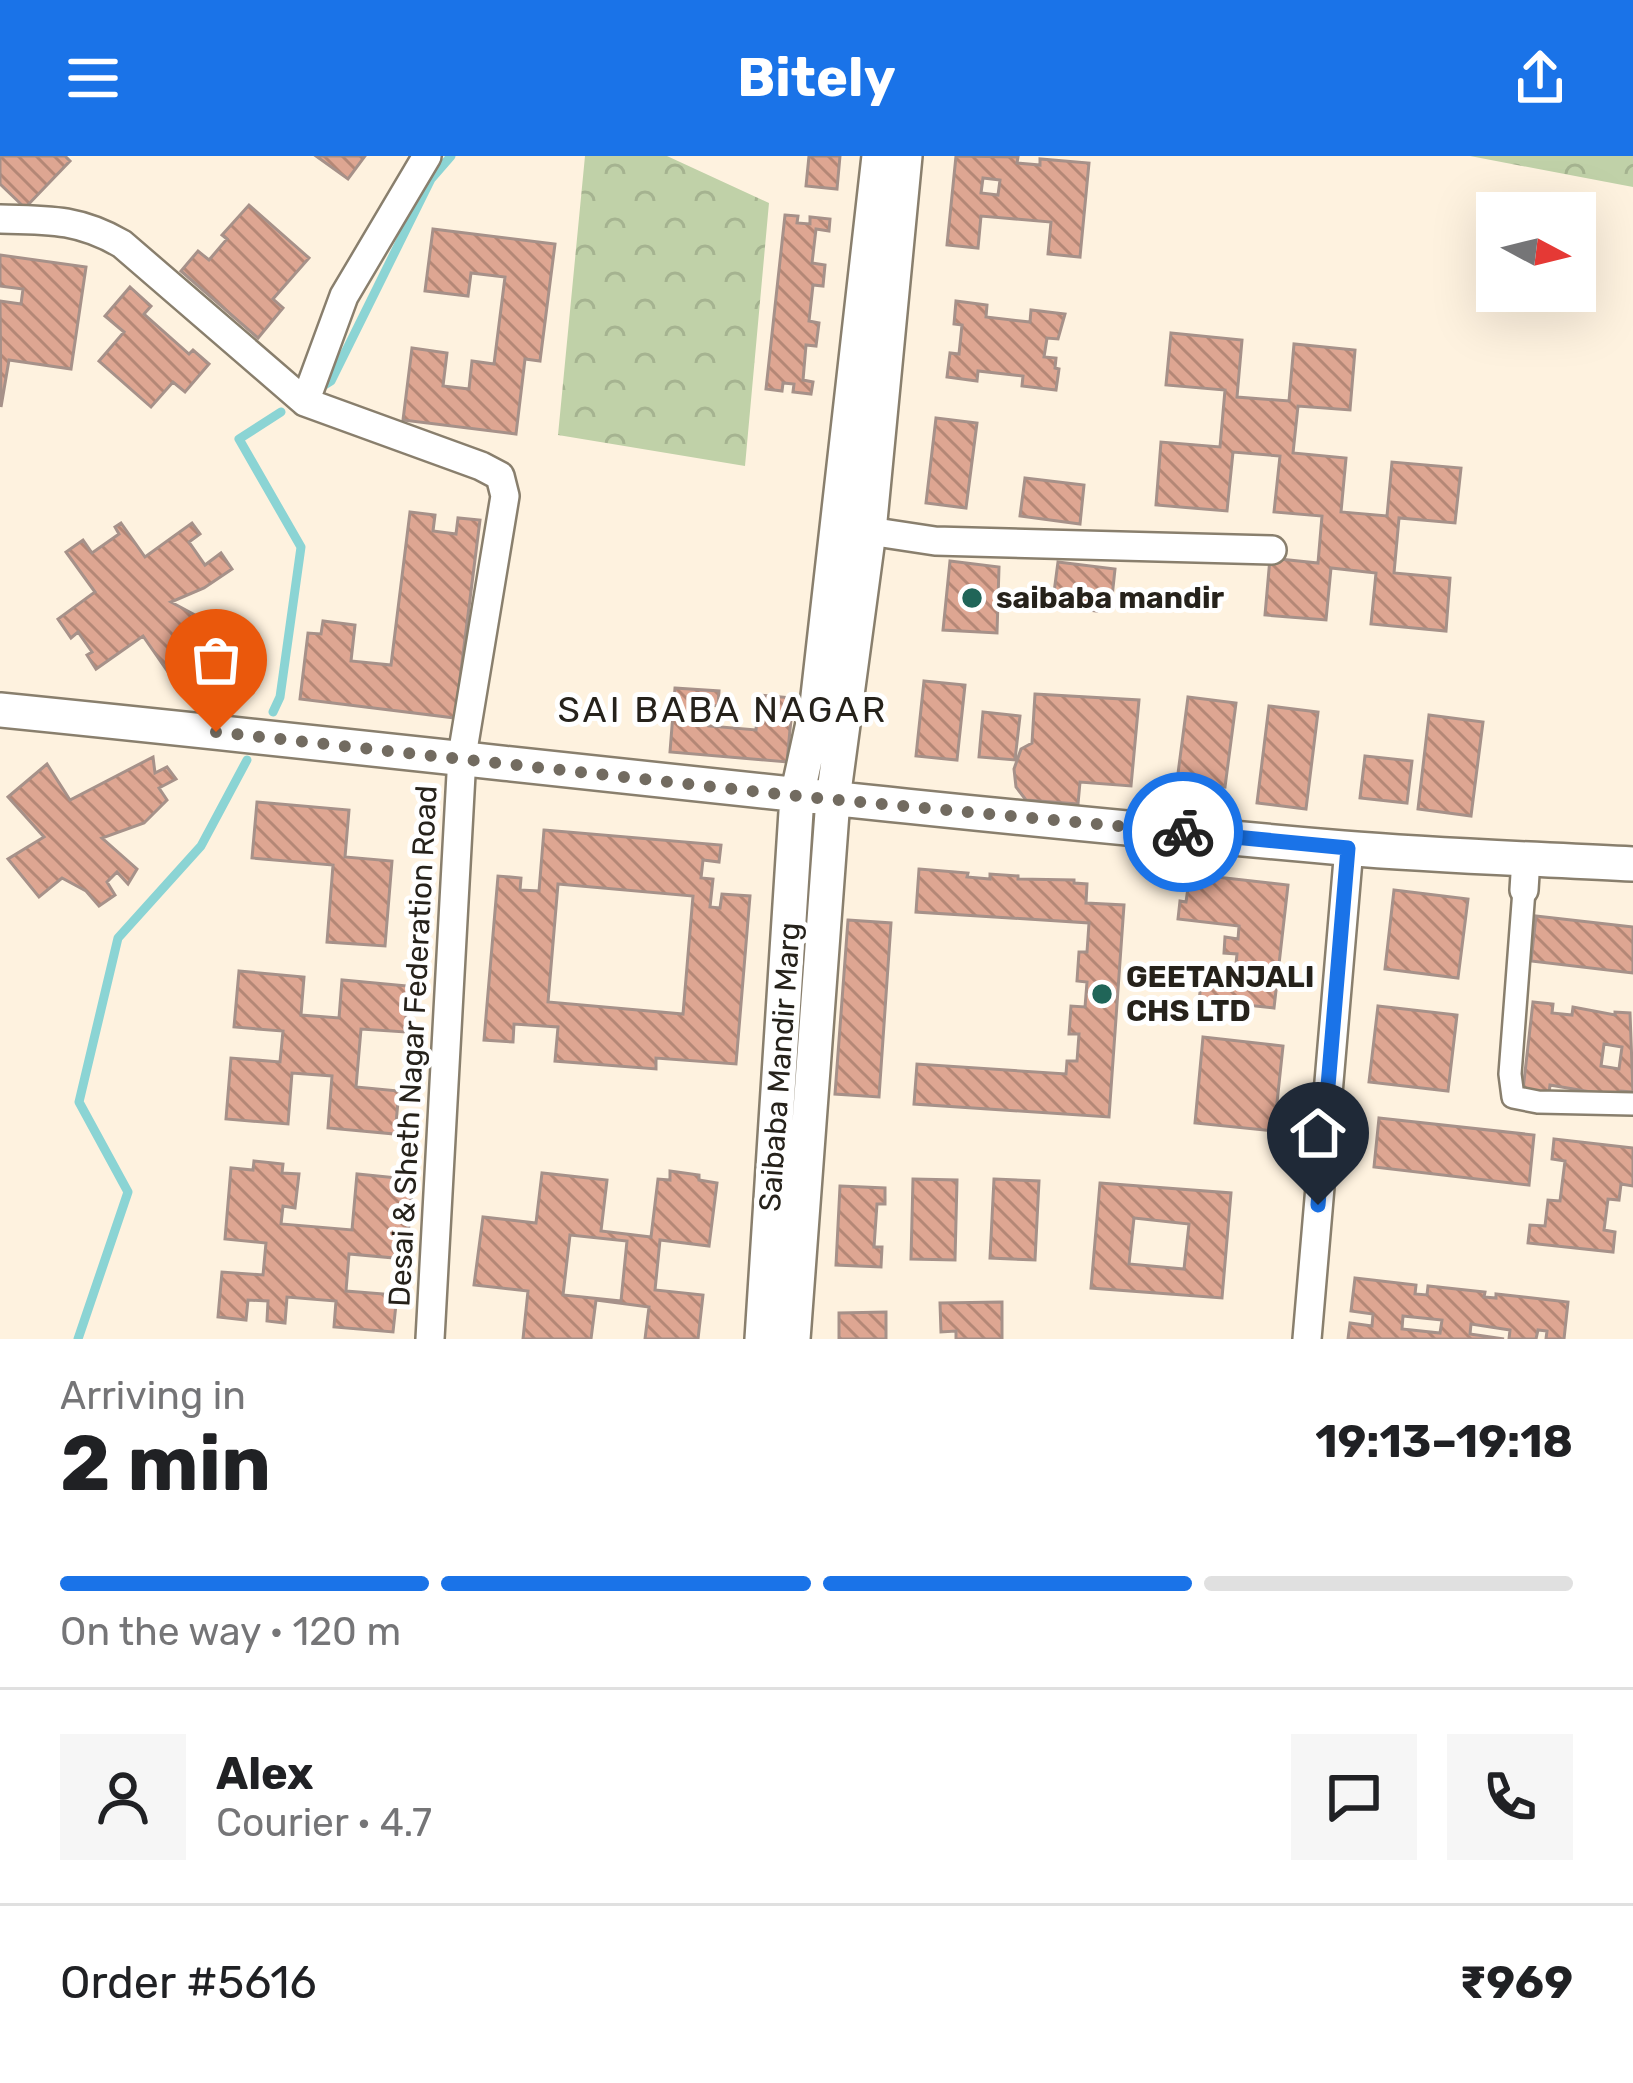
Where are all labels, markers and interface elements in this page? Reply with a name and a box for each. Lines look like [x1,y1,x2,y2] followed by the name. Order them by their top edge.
[60,45,126,111] icon: menu
[1507,45,1573,111] icon: share
[737,46,896,110] text: Bitely
[1476,192,1596,312] north arrow
[1476,192,1596,312] map controls
[996,580,1224,616] place label: saibaba mandir
[959,585,985,611] marker: saibaba mandir
[165,609,267,732] pin
[183,627,249,693] icon: bag
[558,688,888,731] district label: SAI BABA NAGAR
[1123,772,1243,892] courier
[381,784,445,1308] street label: Desai & Sheth Nagar Federation Road
[1150,799,1216,865] icon: bike
[752,921,808,1213] street label: Saibaba Mandir Marg
[1126,959,1315,1029] place label: GEETANJALI CHS LTD
[1089,981,1115,1007] marker: GEETANJALI CHS LTD
[1267,1082,1369,1205] pin
[1285,1100,1351,1166] icon: home
[60,1373,246,1419] text: Arriving in
[1315,1415,1573,1468] text: 19:13–19:18
[60,1417,271,1510] text: 2 min
[60,1609,401,1655] text: On the way · 120 m
[60,1734,186,1860] button: person
[1291,1734,1417,1860] button: chat
[1447,1734,1573,1860] button: phone
[216,1747,314,1800] text: Alex
[216,1800,432,1846] text: Courier · 4.7
[60,1956,317,2009] text: Order #5616
[1459,1956,1573,2009] text: ₹969

